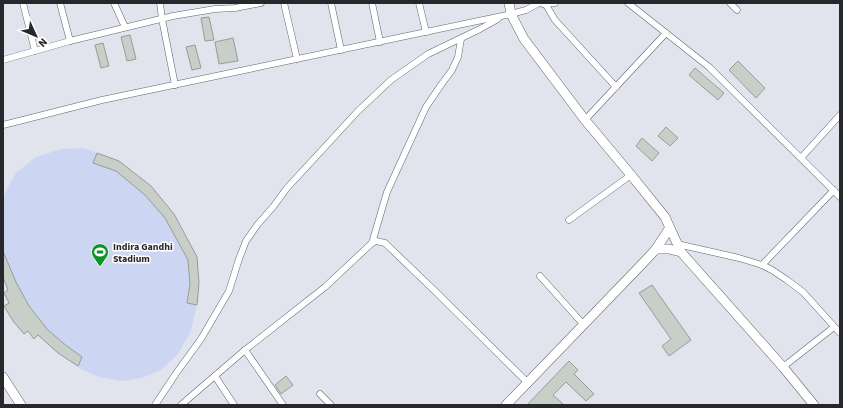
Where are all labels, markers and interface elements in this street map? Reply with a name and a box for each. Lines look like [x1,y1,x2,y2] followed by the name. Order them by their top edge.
[16,16,56,56] north arrow
[35,35,51,50] text: N
[113,240,173,266] place label: Indira Gandhi Stadium
[90,242,110,267] sports icon: Indira Gandhi Stadium

